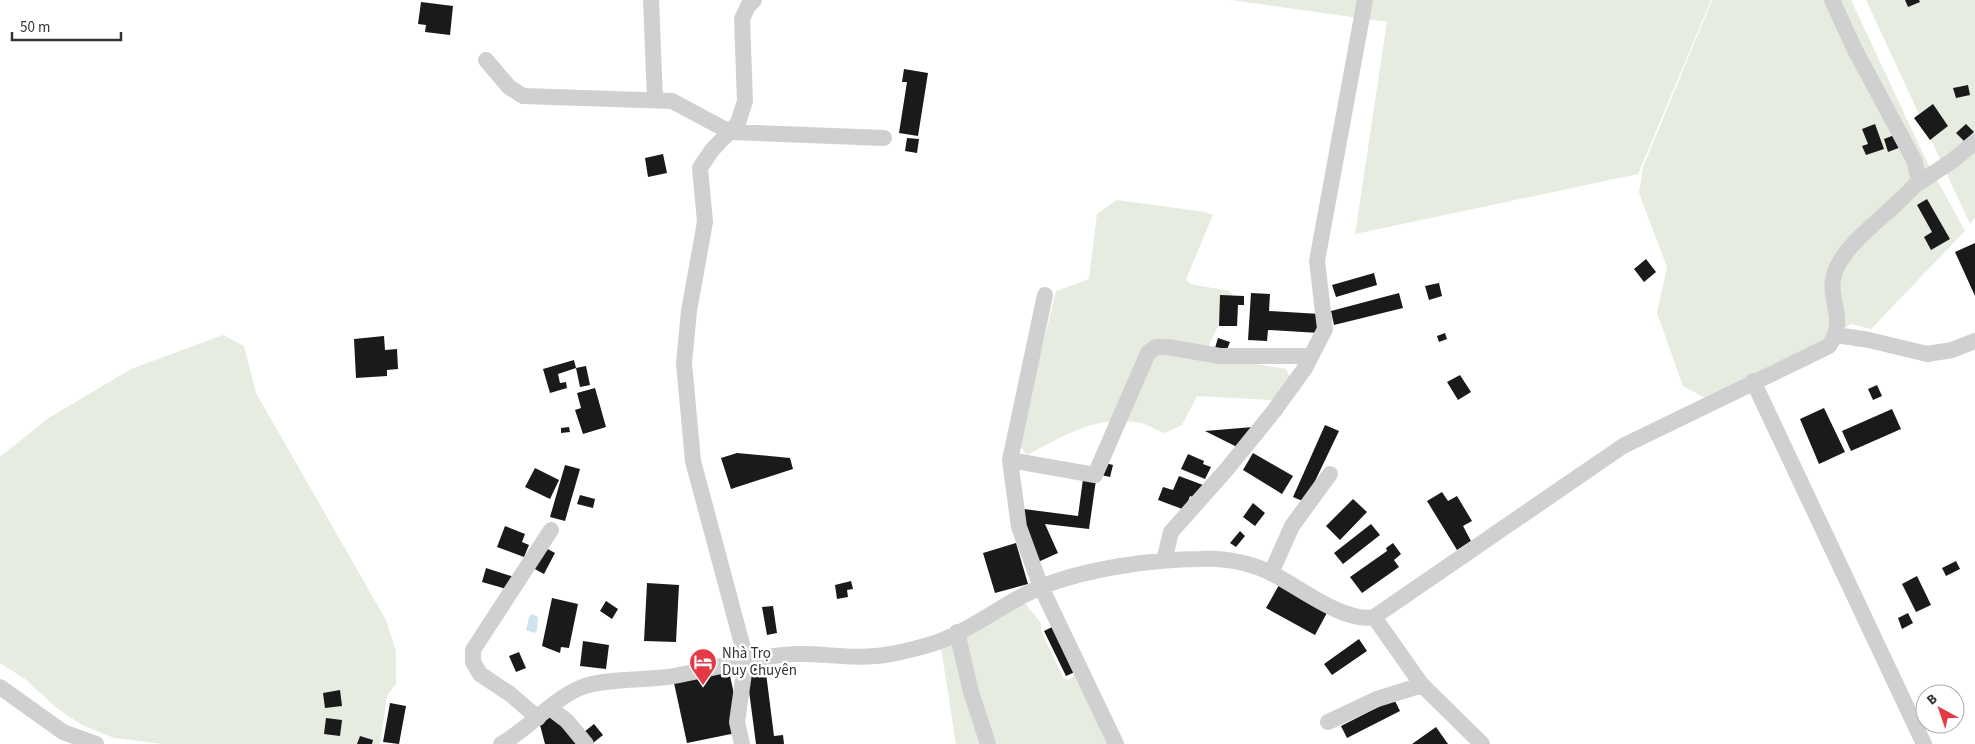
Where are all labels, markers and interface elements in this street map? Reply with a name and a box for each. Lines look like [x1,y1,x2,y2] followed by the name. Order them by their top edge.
[12,10,121,42] scale bar
[20,17,50,38] text: 50 m
[722,643,797,681] place label: Nhà Trọ Duy Chuyên
[688,647,718,686] hotel icon: Nhà Trọ Duy Chuyên
[1915,684,1965,734] north arrow
[1923,689,1942,710] text: B

